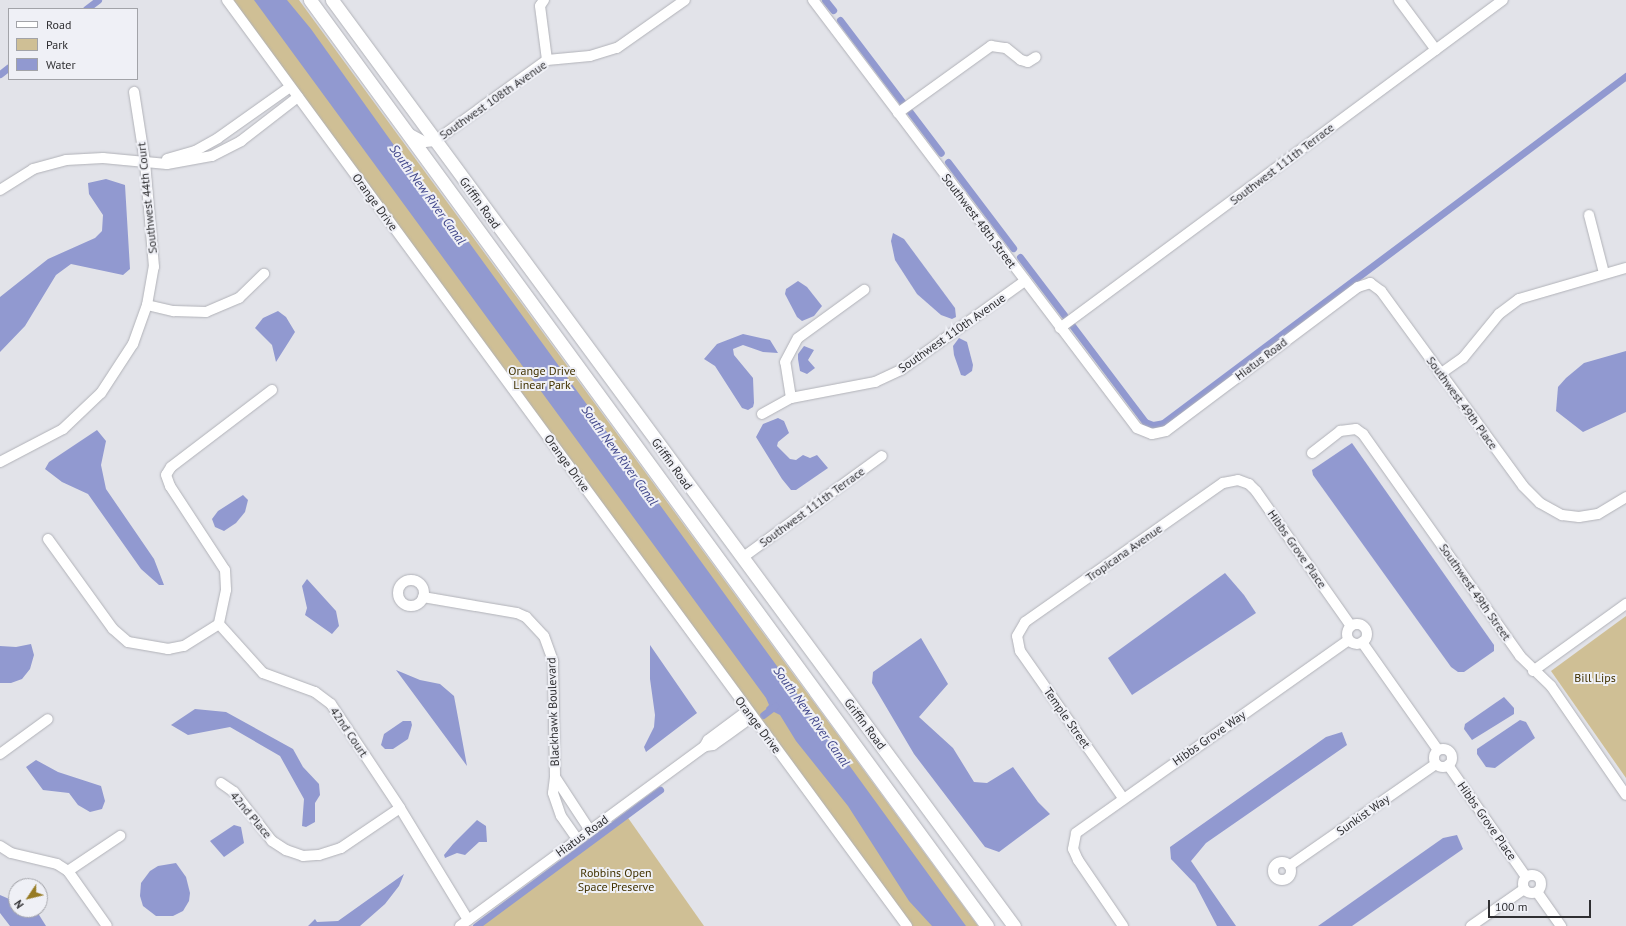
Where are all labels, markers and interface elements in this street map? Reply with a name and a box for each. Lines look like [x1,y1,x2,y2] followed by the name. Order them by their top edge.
[8,8,138,80] legend
[46,17,71,32] text: Road
[46,37,68,52] text: Park
[46,57,76,72] text: Water
[436,57,550,143] street label: Southwest 108th Avenue
[1227,120,1337,208] street label: Southwest 111th Terrace
[134,142,160,254] street label: Southwest 44th Court
[385,142,469,248] water label: South New River Canal
[349,170,401,234] street label: Orange Drive
[939,171,1019,271] street label: Southwest 48th Street
[457,174,503,232] street label: Griffin Road
[895,290,1009,376] street label: Southwest 110th Avenue
[1232,335,1290,383] street label: Hiatus Road
[1423,354,1501,452] street label: Southwest 49th Place
[508,364,576,392] park label: Orange Drive Linear Park
[577,403,661,509] water label: South New River Canal
[541,431,593,495] street label: Orange Drive
[649,435,695,493] street label: Griffin Road
[756,464,868,550] street label: Southwest 111th Terrace
[1265,507,1329,591] street label: Hibbs Grove Place
[1083,521,1165,585] street label: Tropicana Avenue
[1436,541,1514,643] street label: Southwest 49th Street
[544,657,562,767] street label: Blackhawk Boulevard
[769,664,853,770] water label: South New River Canal
[1574,671,1616,685] park label: Bill Lips
[1041,685,1093,751] street label: Temple Street
[732,694,784,756] street label: Orange Drive
[841,696,889,752] street label: Griffin Road
[327,704,371,760] street label: 42nd Court
[1170,707,1248,769] street label: Hibbs Grove Way
[1455,779,1519,863] street label: Hibbs Grove Place
[227,789,275,841] street label: 42nd Place
[1334,791,1392,839] street label: Sunkist Way
[553,812,611,860] street label: Hiatus Road
[578,866,654,894] park label: Robbins Open Space Preserve
[8,878,48,918] north arrow
[1490,892,1593,918] scale bar
[11,897,27,911] text: N
[1495,899,1528,914] text: 100 m

